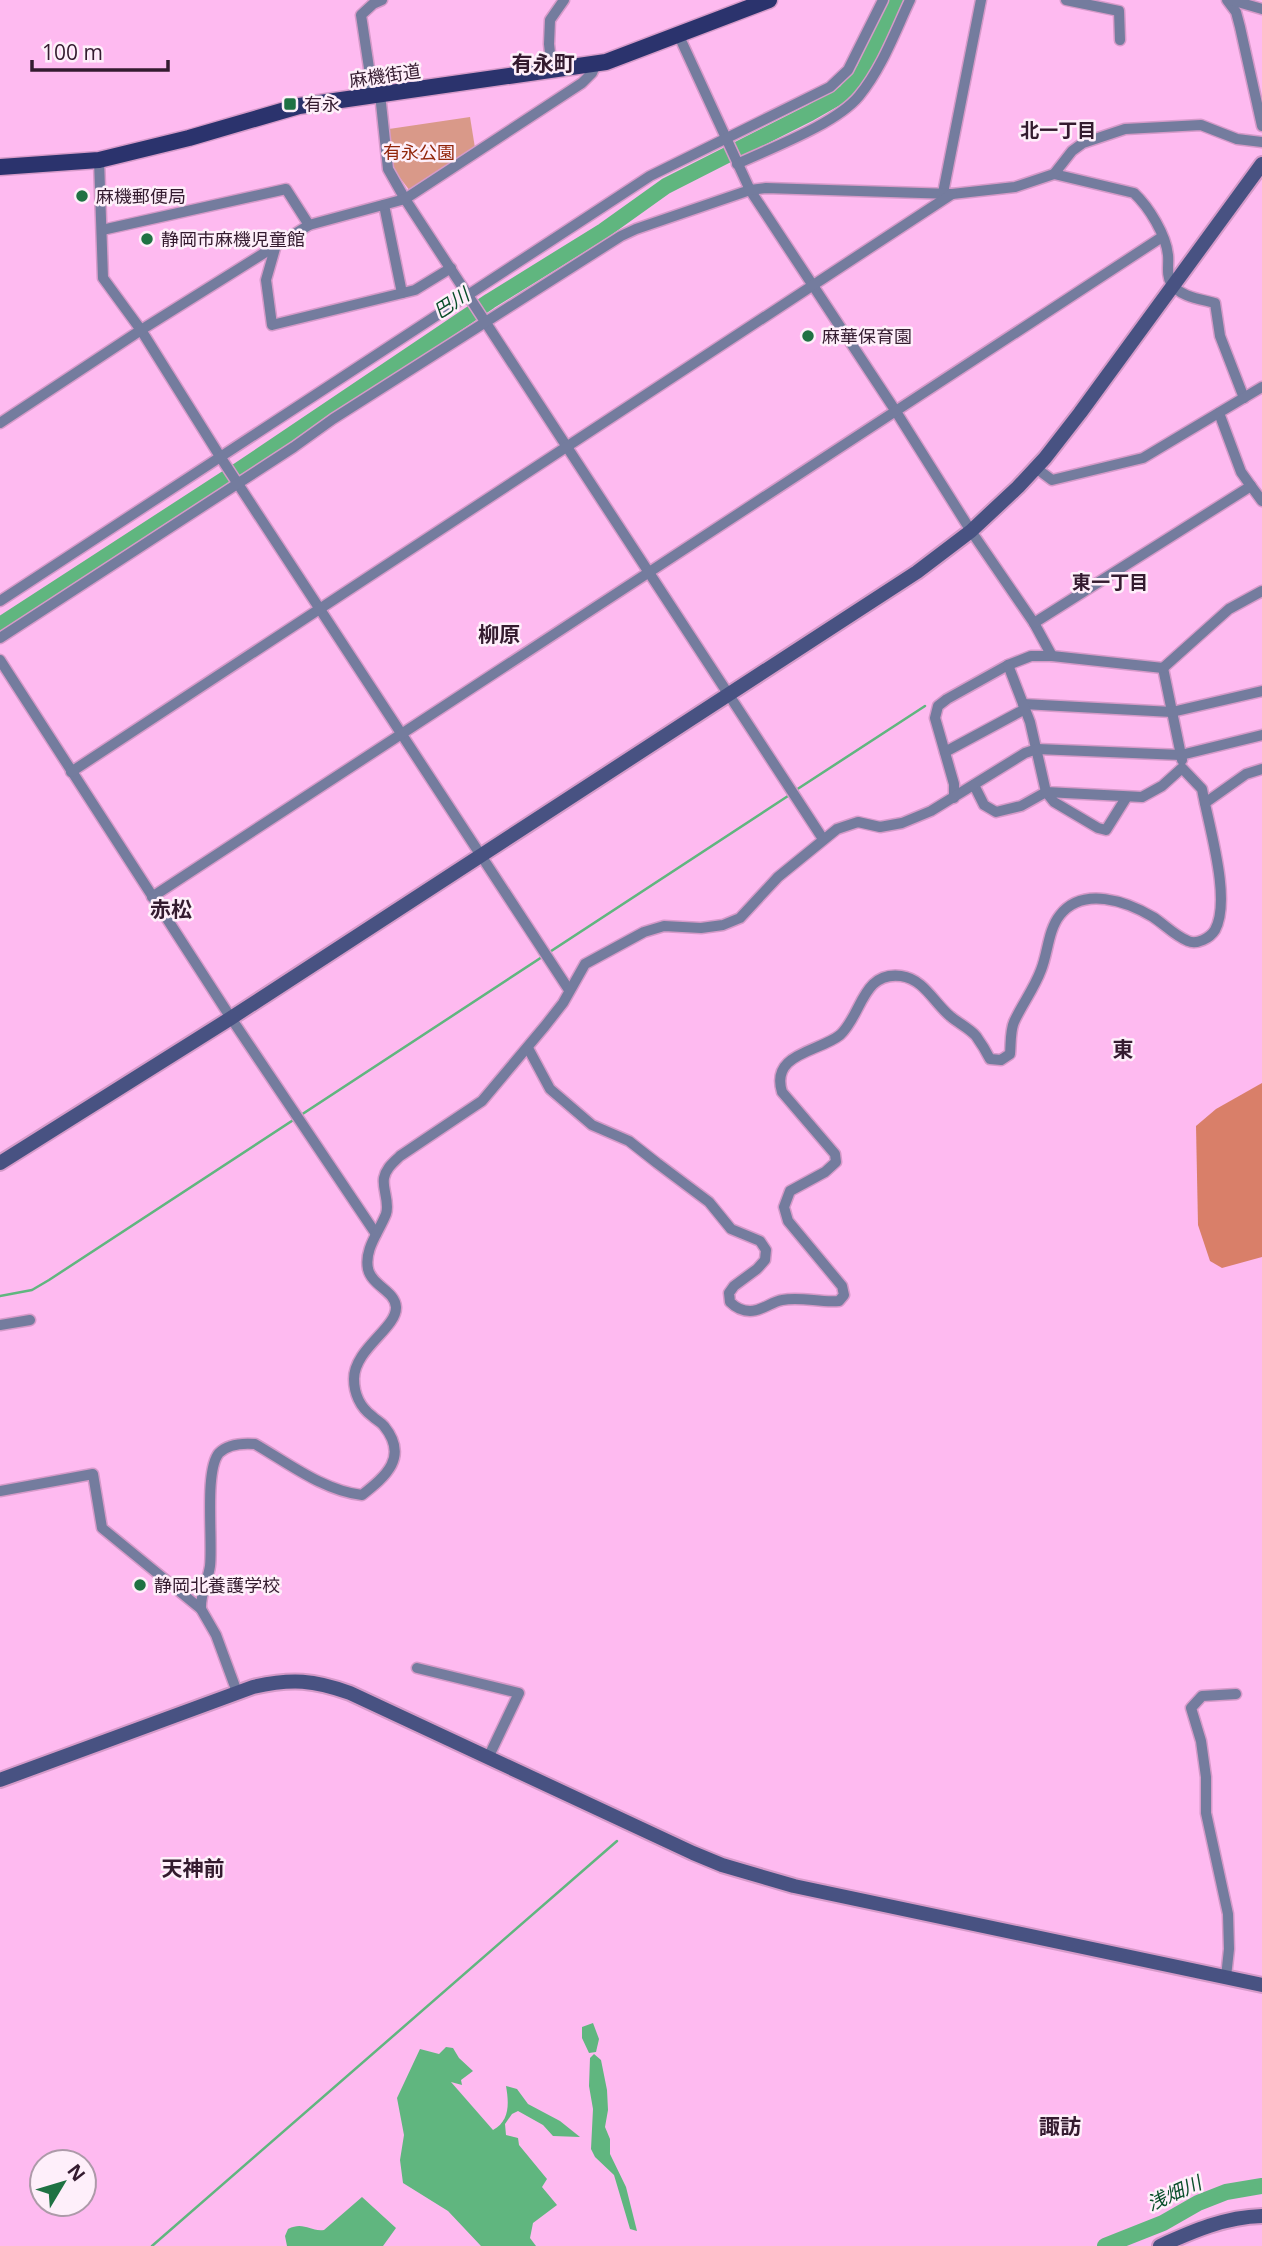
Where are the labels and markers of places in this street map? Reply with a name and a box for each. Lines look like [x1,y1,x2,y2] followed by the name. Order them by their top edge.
[304,92,340,116] place label: 有永
[282,96,298,112] marker: 有永
[96,184,186,208] place label: 麻機郵便局
[74,188,90,204] marker: 麻機郵便局
[161,227,305,251] place label: 静岡市麻機児童館
[139,231,155,247] marker: 静岡市麻機児童館
[822,324,912,348] place label: 麻華保育園
[800,328,816,344] marker: 麻華保育園
[154,1573,280,1597] place label: 静岡北養護学校
[132,1577,148,1593] marker: 静岡北養護学校

